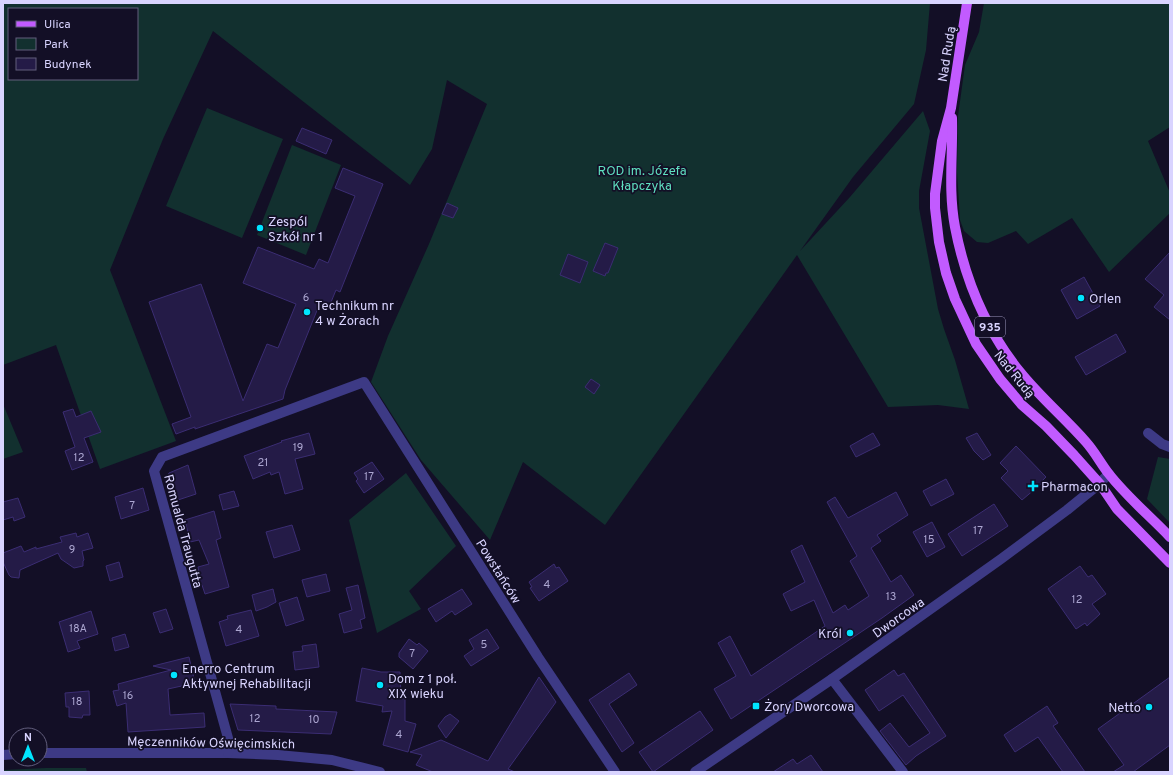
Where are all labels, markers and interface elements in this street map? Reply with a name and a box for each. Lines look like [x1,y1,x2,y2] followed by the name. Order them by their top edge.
[8,8,138,80] legend
[44,17,71,33] text: Ulica
[936,25,960,83] street label: Nad Rudą
[44,37,69,53] text: Park
[44,57,92,73] text: Budynek
[597,164,687,195] park label: ROD im. Józefa Kłapczyka
[268,215,323,246] place label: Zespól Szkół nr 1
[255,223,265,233] marker: Zespól Szkół nr 1
[303,291,309,305] house number: 6
[1089,292,1121,308] place label: Orlen
[1076,293,1086,303] marker: Orlen
[315,299,394,330] place label: Technikum nr 4 w Żorach
[302,307,312,317] marker: Technikum nr 4 w Żorach
[975,317,1005,337] road number: 935
[990,348,1037,402] street label: Nad Rudą
[293,441,303,455] house number: 19
[74,451,84,465] house number: 12
[258,456,268,470] house number: 21
[364,470,374,484] house number: 17
[159,473,205,590] street label: Romualda Traugutta
[1041,480,1108,496] place label: Pharmacon
[1028,481,1038,491] marker: Pharmacon
[129,499,135,513] house number: 7
[973,524,983,538] house number: 17
[924,533,935,547] house number: 15
[471,537,523,607] street label: Powstańców
[69,543,75,557] house number: 9
[544,578,551,592] house number: 4
[886,590,896,604] house number: 13
[1072,593,1082,607] house number: 12
[870,595,928,642] street label: Dworcowa
[69,622,87,636] house number: 18A
[236,623,243,637] house number: 4
[818,627,842,643] place label: Król
[845,628,855,638] marker: Król
[481,638,488,652] house number: 5
[409,647,415,661] house number: 7
[182,662,311,693] place label: Enerro Centrum Aktywnej Rehabilitacji
[169,670,179,680] marker: Enerro Centrum Aktywnej Rehabilitacji
[388,672,457,703] place label: Dom z 1 poł. XIX wieku
[375,680,385,690] marker: Dom z 1 poł. XIX wieku
[123,689,133,703] house number: 16
[72,695,82,709] house number: 18
[764,698,854,716] place label: Żory Dworcowa
[751,701,761,711] marker: Żory Dworcowa
[1108,701,1141,717] place label: Netto
[1144,702,1154,712] marker: Netto
[250,712,260,726] house number: 12
[308,713,320,727] house number: 10
[8,727,48,767] north arrow
[396,728,403,742] house number: 4
[24,731,32,745] text: N
[127,735,295,753] street label: Męczenników Oświęcimskich

